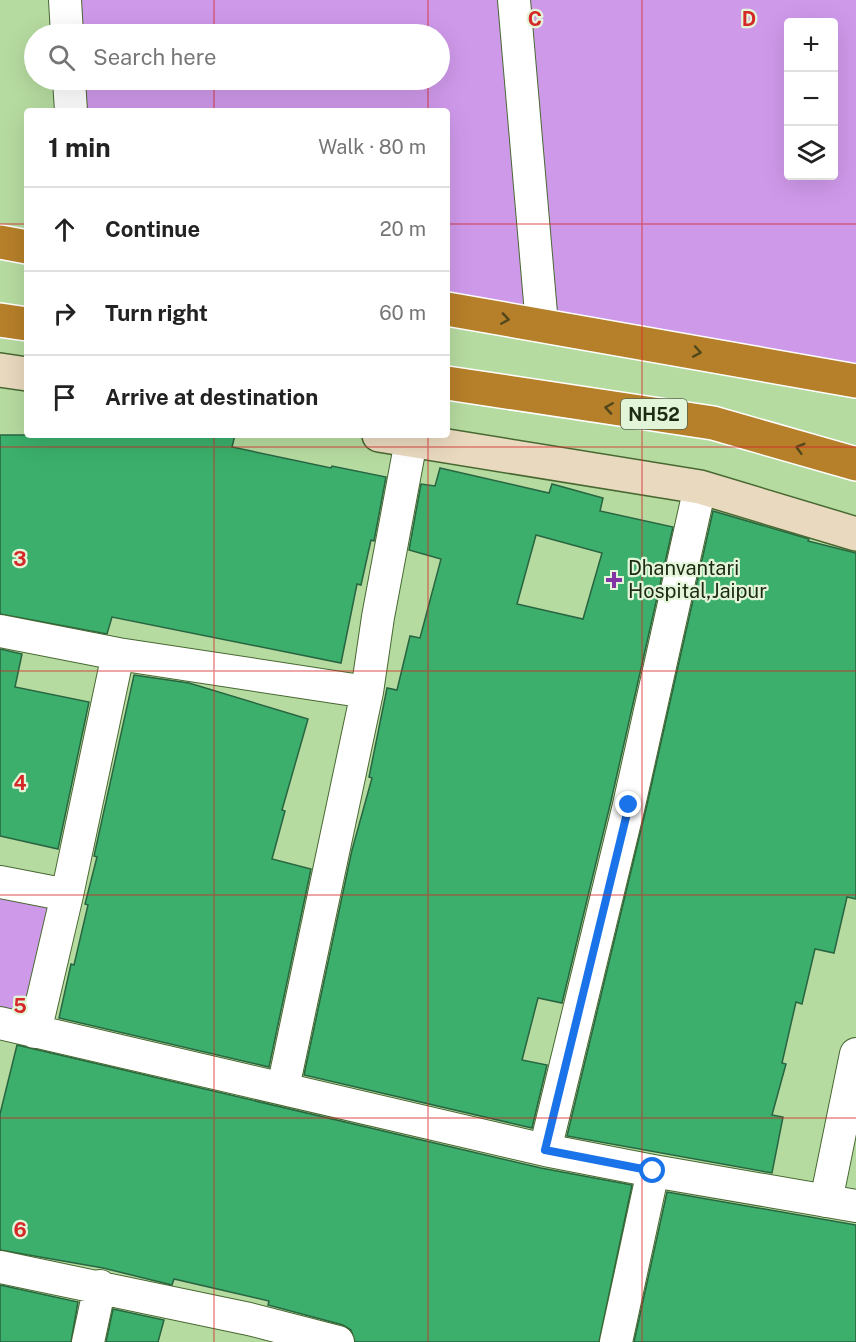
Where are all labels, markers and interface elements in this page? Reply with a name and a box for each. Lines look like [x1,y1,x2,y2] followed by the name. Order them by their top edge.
[528,7,542,31] text: C
[742,7,756,31] text: D
[784,18,838,180] map controls
[784,18,838,72] button: +
[24,24,450,90] search box
[45,41,78,74] icon: search
[93,44,217,70] text: Search here
[784,72,838,126] button: −
[784,126,838,180] button: layers
[48,132,111,163] text: 1 min
[318,135,426,159] text: Walk · 80 m
[48,213,81,246] icon: ahead
[105,216,200,242] text: Continue
[380,217,426,241] text: 20 m
[48,297,81,330] icon: right
[105,300,208,326] text: Turn right
[379,301,426,325] text: 60 m
[500,312,509,324] one-way arrow
[692,346,701,358] one-way arrow
[48,381,81,414] icon: arrive
[105,384,318,410] text: Arrive at destination
[621,399,687,429] road number: NH52
[605,402,614,414] one-way arrow
[795,443,806,455] one-way arrow
[13,547,27,571] text: 3
[628,556,767,603] place label: Dhanvantari Hospital,Jaipur
[605,571,623,589] marker: Dhanvantari Hospital,Jaipur
[13,771,27,795] text: 4
[615,791,641,817] route end
[13,994,27,1018] text: 5
[639,1157,665,1183] route start
[13,1218,27,1242] text: 6

